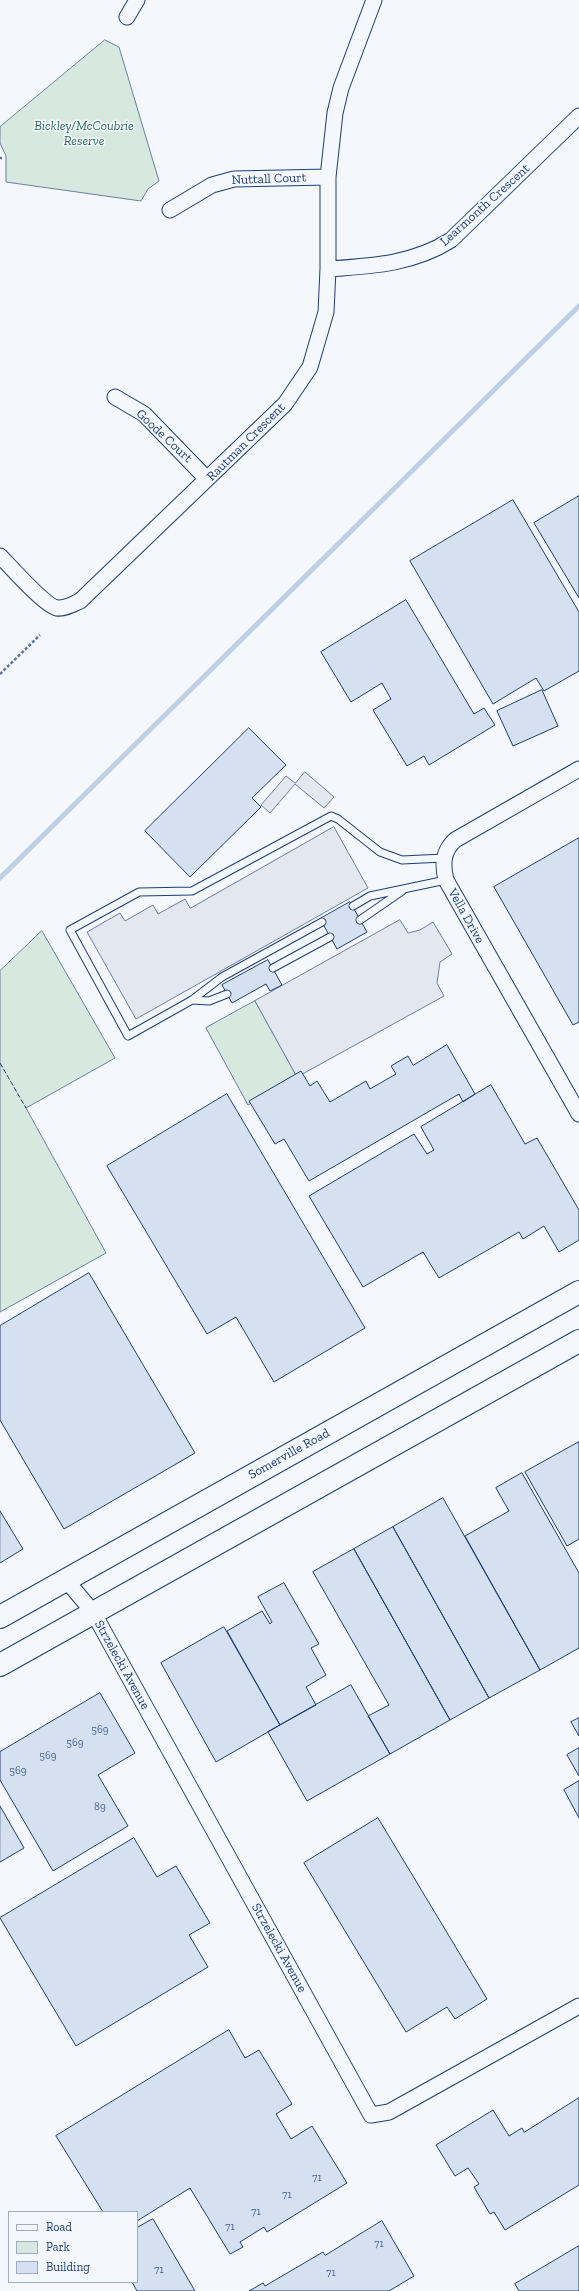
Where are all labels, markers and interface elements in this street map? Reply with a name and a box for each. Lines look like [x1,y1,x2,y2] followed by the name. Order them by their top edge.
[34,118,134,149] park label: Bickley/McCoubrie Reserve
[437,161,533,249] street label: Learmonth Crescent
[231,170,307,188] street label: Nuttall Court
[204,400,288,484] street label: Rautman Crescent
[133,406,195,466] street label: Goode Court
[445,886,487,946] street label: Vella Drive
[246,1425,332,1483] street label: Somerville Road
[91,1618,153,1712] street label: Strzelecki Avenue
[91,1723,109,1737] house number: 569
[66,1736,84,1750] house number: 569
[39,1749,57,1763] house number: 569
[9,1764,27,1778] house number: 569
[94,1800,106,1814] house number: 89
[248,1901,310,1995] street label: Strzelecki Avenue
[312,2171,322,2185] house number: 71
[282,2188,292,2202] house number: 71
[251,2205,261,2219] house number: 71
[8,2211,138,2283] legend
[46,2220,72,2234] text: Road
[225,2220,235,2234] house number: 71
[374,2237,384,2251] house number: 71
[46,2240,70,2254] text: Park
[46,2260,90,2274] text: Building
[154,2263,164,2277] house number: 71
[326,2266,336,2280] house number: 71

